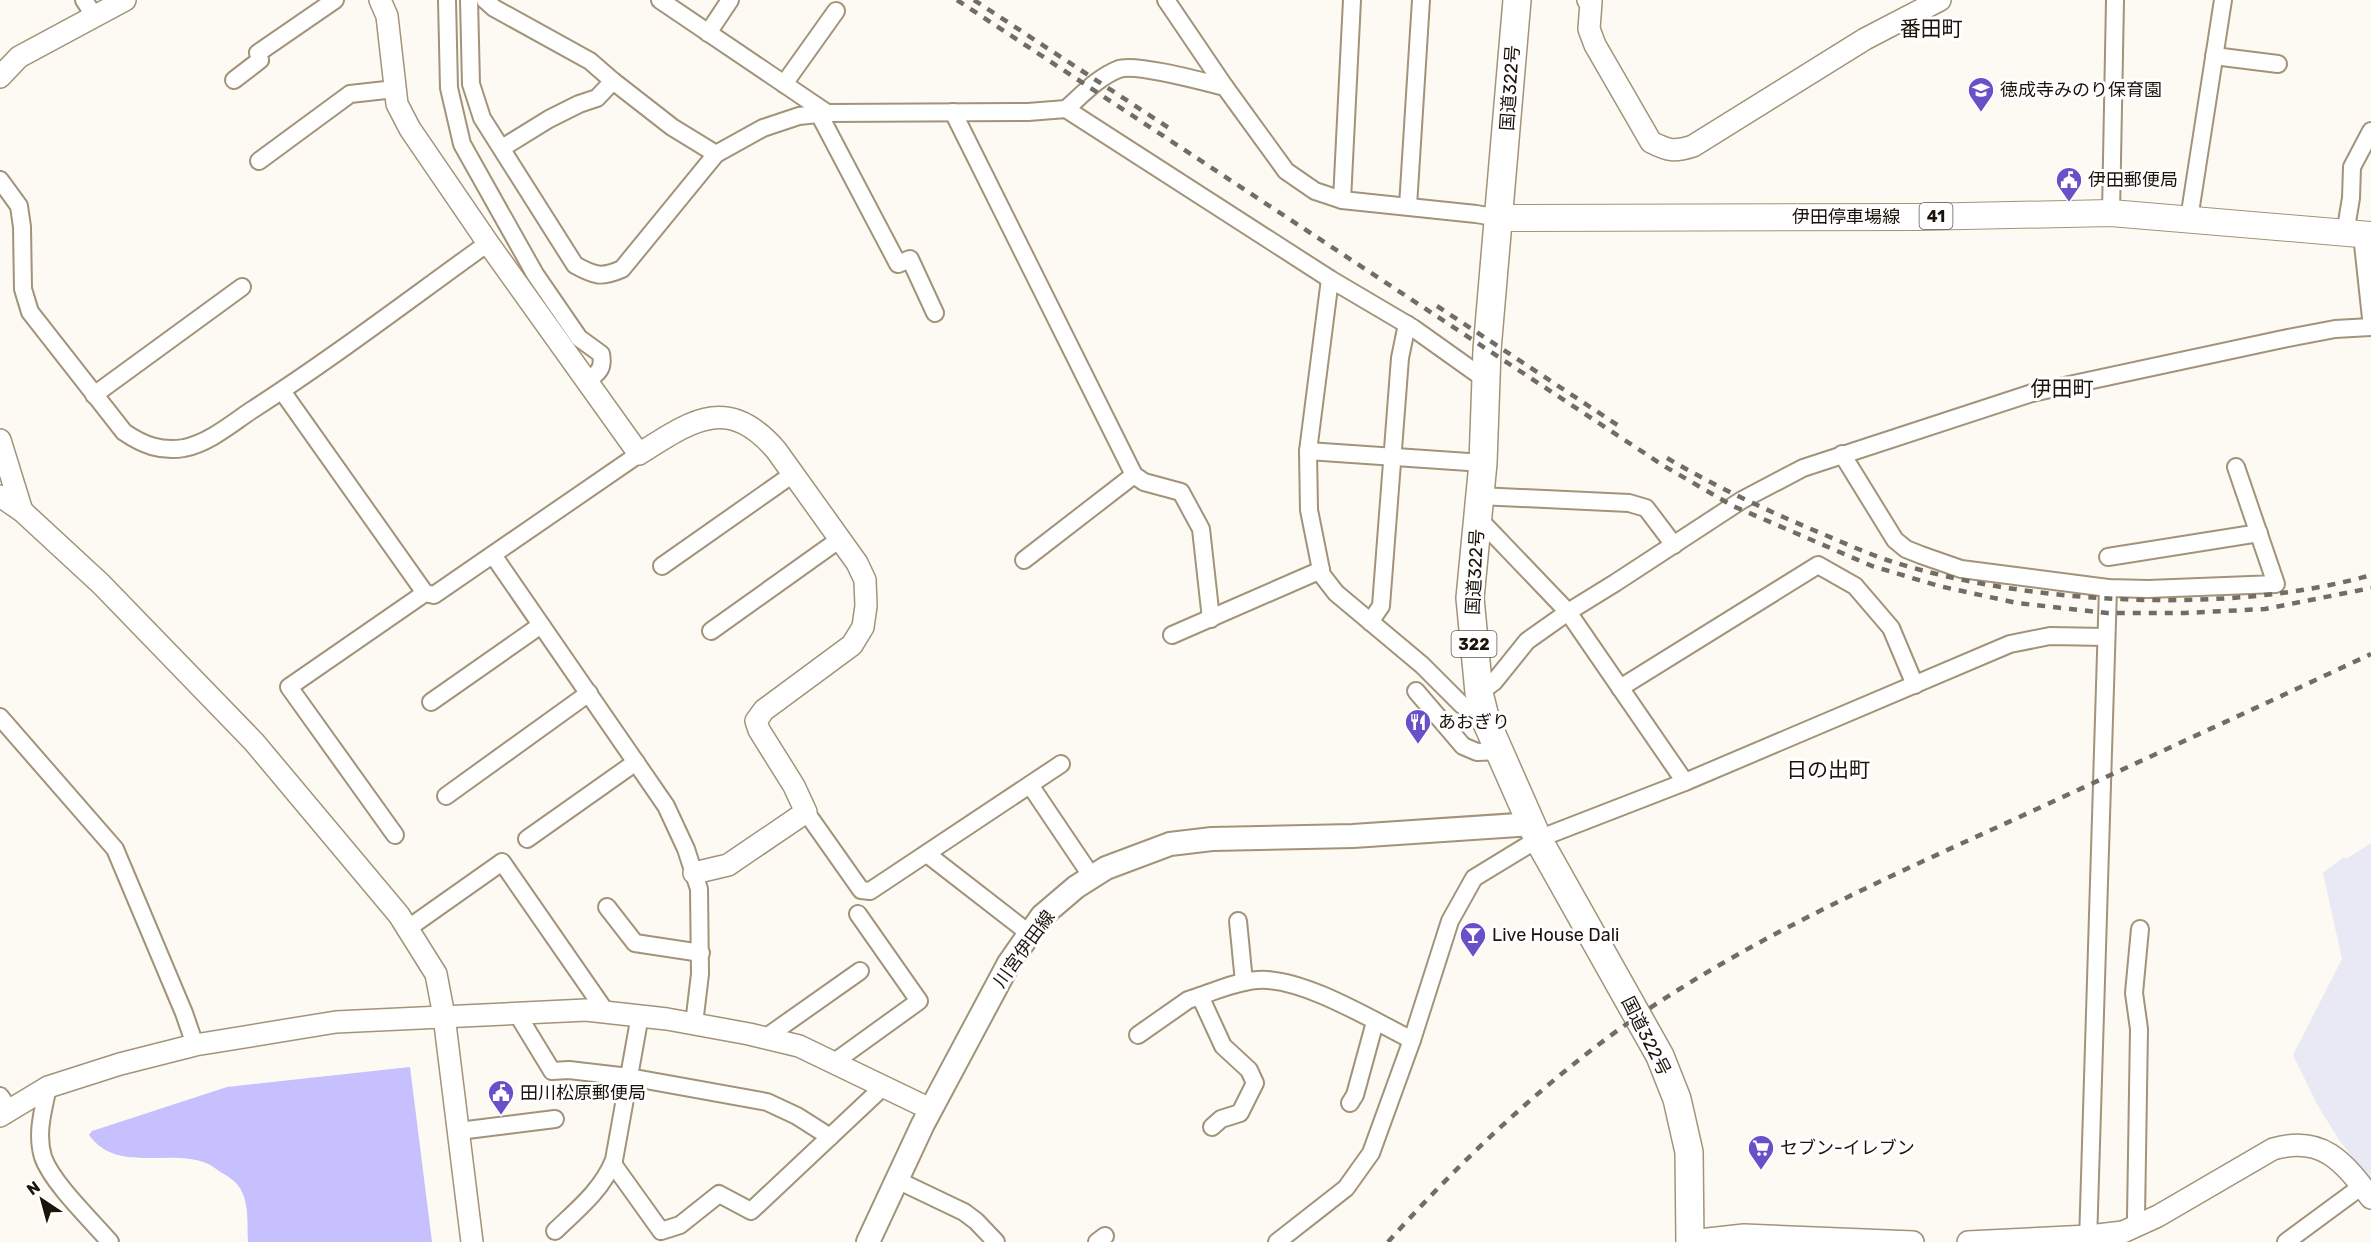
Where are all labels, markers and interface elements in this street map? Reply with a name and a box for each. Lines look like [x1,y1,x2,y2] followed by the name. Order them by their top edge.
[1900,16,1963,41] district label: 番田町
[1496,44,1524,132] street label: 国道322号
[1966,75,1996,113] school or university icon: 徳成寺みのり保育園
[2000,79,2162,101] place label: 徳成寺みのり保育園
[2054,165,2084,203] public building icon: 伊田郵便局
[2088,169,2178,191] place label: 伊田郵便局
[1920,203,1952,229] road number: 41
[1792,206,1900,228] street label: 伊田停車場線
[2031,376,2094,401] district label: 伊田町
[1462,529,1488,615] street label: 国道322号
[1452,631,1496,657] road number: 322
[1403,707,1433,745] restaurant icon: あおぎり
[1438,711,1510,733] place label: あおぎり
[1786,757,1870,782] district label: 日の出町
[989,906,1059,992] street label: 川宮伊田線
[1458,920,1488,958] bar icon: Live House Dali
[1492,924,1619,946] place label: Live House Dali
[1617,993,1675,1079] street label: 国道322号
[486,1078,516,1116] public building icon: 田川松原郵便局
[520,1082,646,1104] place label: 田川松原郵便局
[1746,1133,1776,1171] supermarket icon: セブン-イレブン
[1780,1137,1915,1159] place label: セブン-イレブン
[12,1170,72,1230] north arrow
[23,1177,44,1199] text: N

